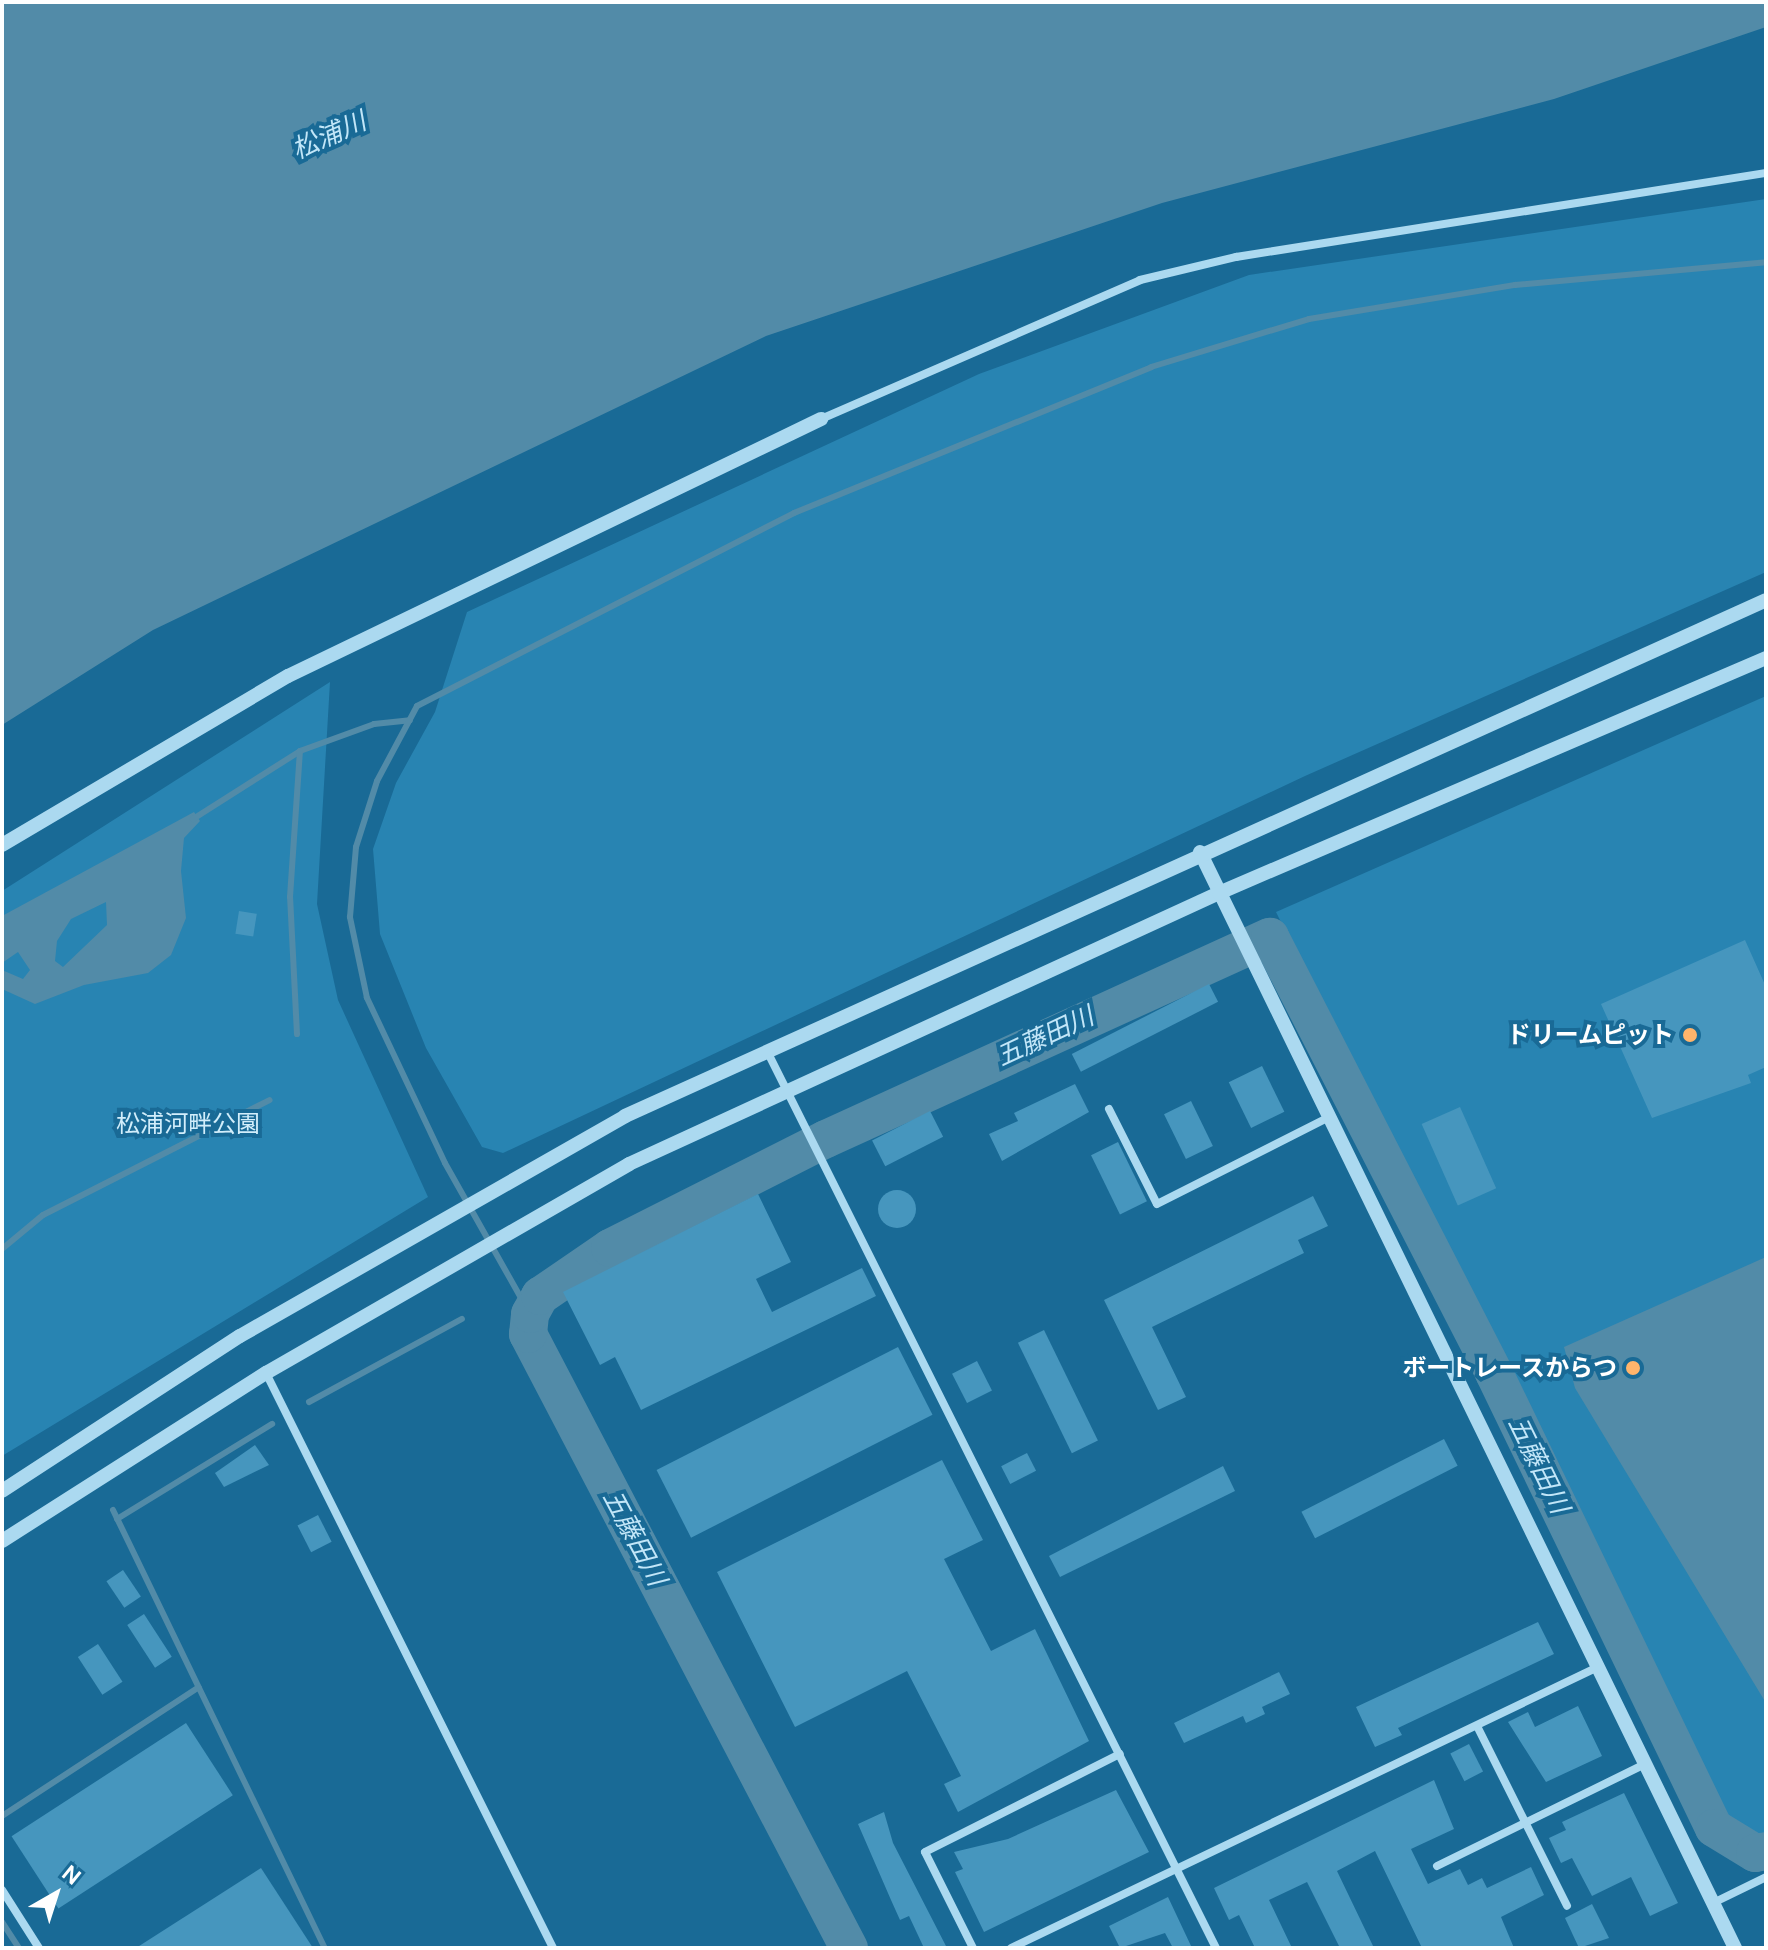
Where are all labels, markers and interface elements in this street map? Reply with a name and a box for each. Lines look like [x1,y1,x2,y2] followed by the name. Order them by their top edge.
[287,106,371,166] water label: 松浦川
[991,1001,1099,1073] water label: 五藤田川
[1506,1021,1674,1049] place label: ドリームピット
[1681,1026,1699,1044] marker: ドリームピット
[116,1110,260,1138] park label: 松浦河畔公園
[1401,1354,1617,1382] place label: ボートレースからつ
[1624,1359,1642,1377] marker: ボートレースからつ
[1501,1411,1575,1519] water label: 五藤田川
[596,1485,672,1591] water label: 五藤田川
[16,1854,96,1934] north arrow
[56,1859,87,1891] text: N

